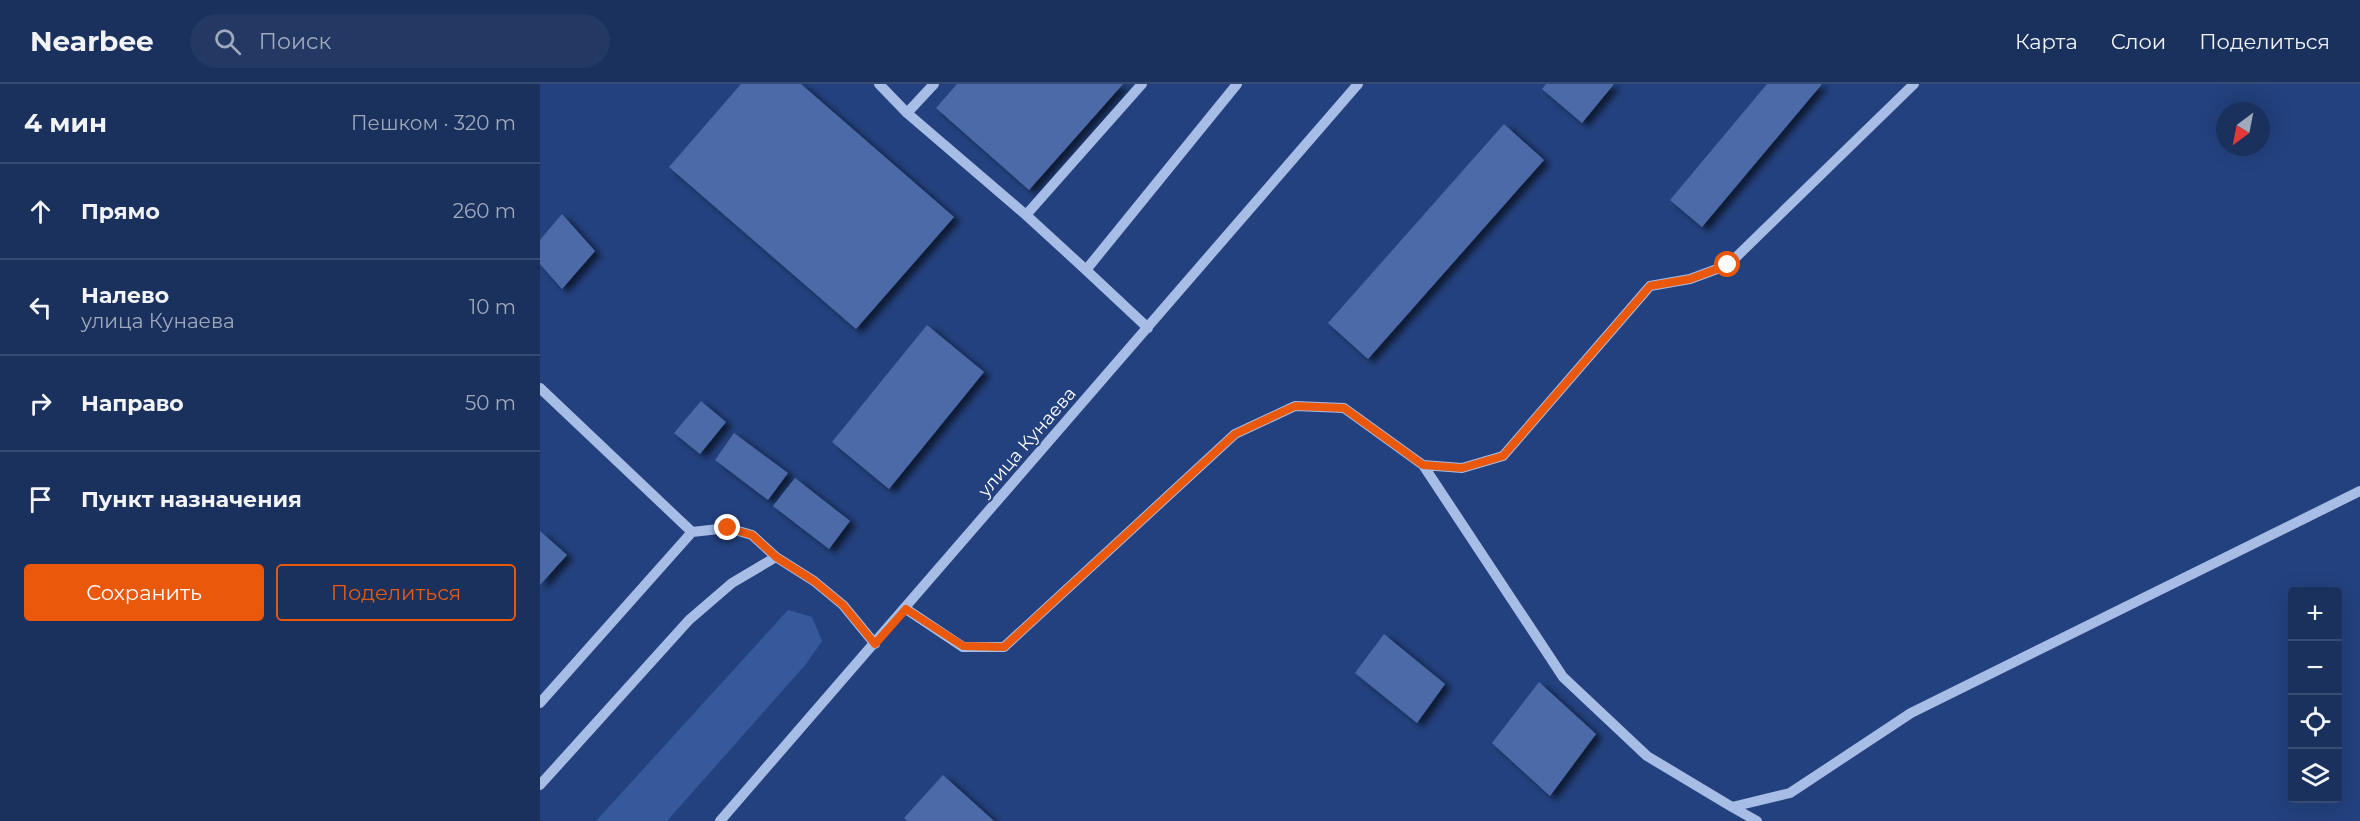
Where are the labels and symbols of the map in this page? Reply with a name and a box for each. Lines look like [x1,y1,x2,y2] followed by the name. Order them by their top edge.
[2216,102,2270,156] north arrow
[1714,251,1740,277] route start
[973,383,1081,502] street label: улица Кунаева
[714,514,740,540] route end

